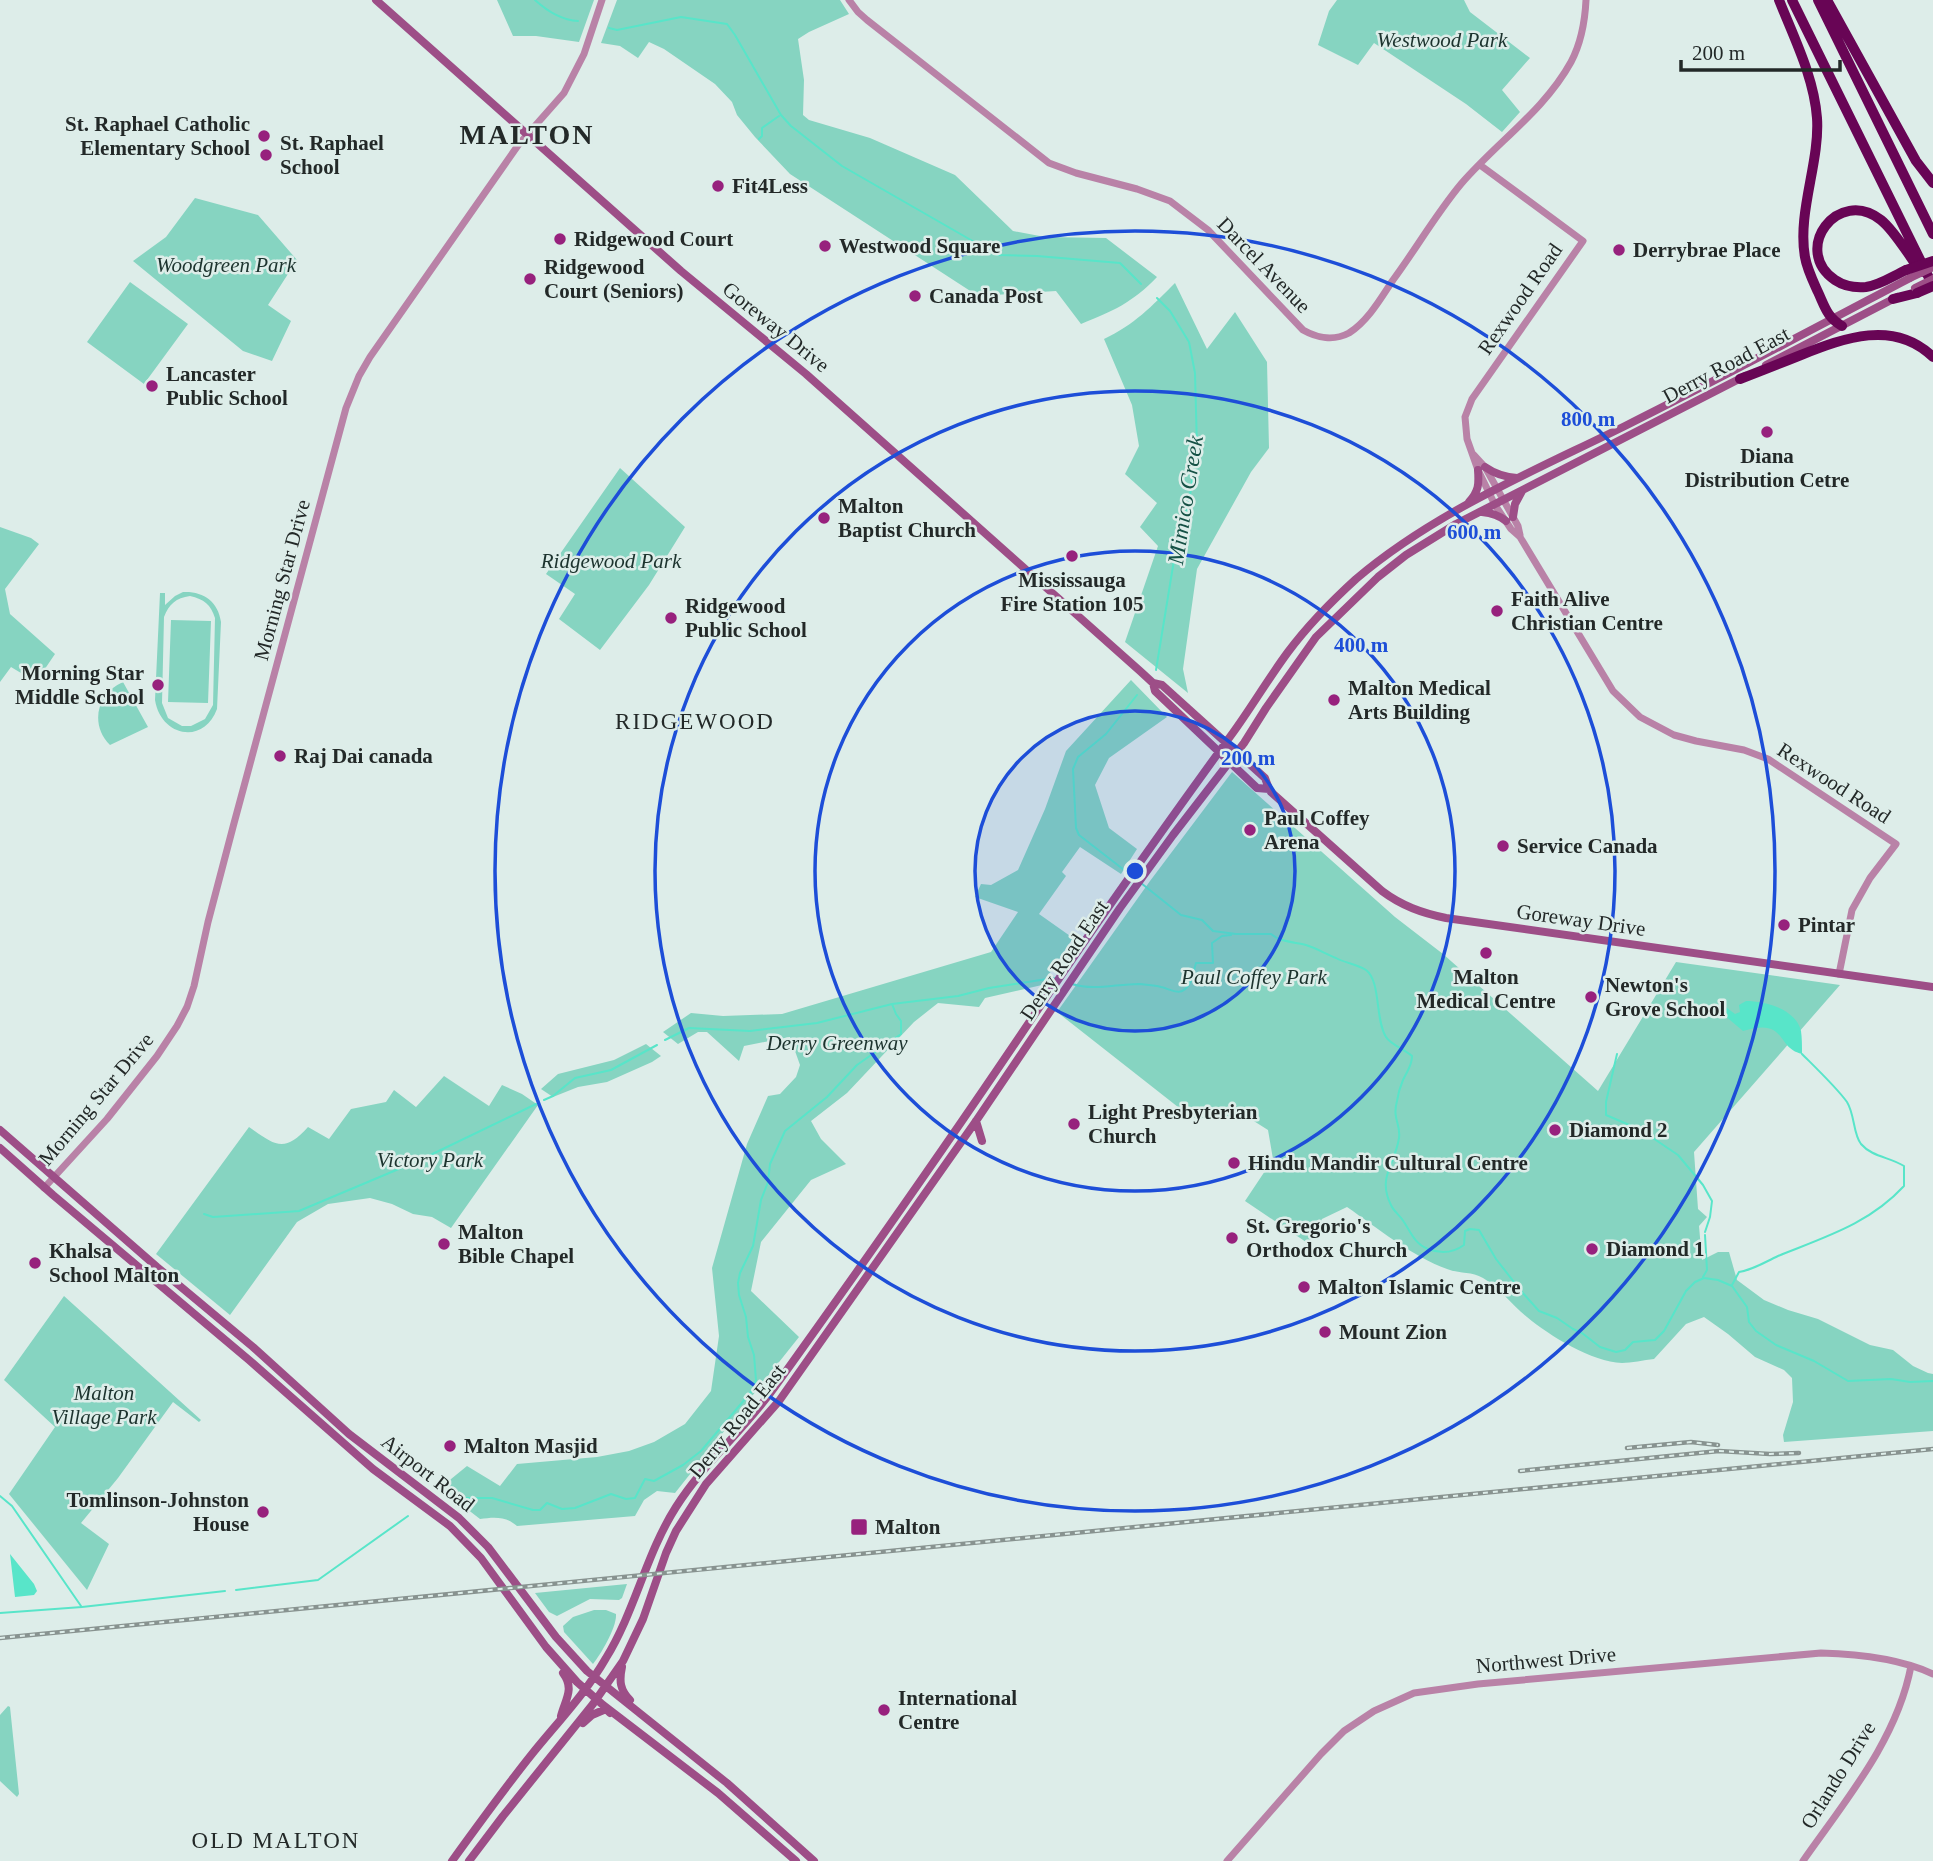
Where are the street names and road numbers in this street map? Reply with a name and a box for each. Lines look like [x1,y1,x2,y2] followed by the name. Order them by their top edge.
[1212,212,1316,318] street label: Darcel Avenue
[1473,238,1567,359] street label: Rexwood Road
[718,277,834,377] street label: Goreway Drive
[1659,321,1794,408] street label: Derry Road East
[249,497,315,663] street label: Morning Star Drive
[1773,738,1895,829] street label: Rexwood Road
[1015,895,1113,1025] street label: Derry Road East
[1515,899,1647,941] street label: Goreway Drive
[34,1028,158,1170] street label: Morning Star Drive
[684,1359,790,1483] street label: Derry Road East
[377,1429,480,1517] street label: Airport Road
[1475,1642,1617,1678] street label: Northwest Drive
[1796,1717,1880,1833] street label: Orlando Drive

